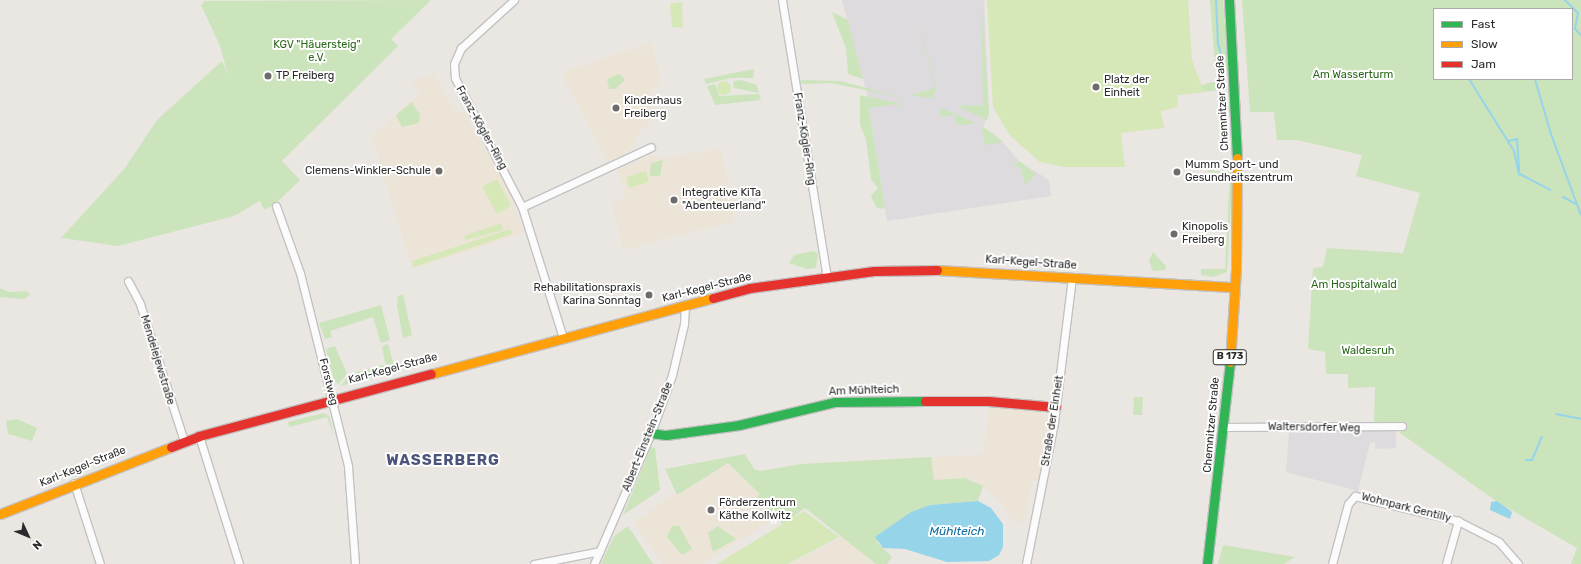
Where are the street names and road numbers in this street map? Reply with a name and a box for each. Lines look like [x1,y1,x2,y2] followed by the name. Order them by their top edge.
[1214,55,1232,151] street label: Chemnitzer Straße
[453,84,509,172] street label: Franz-Kögler-Ring
[790,92,818,186] street label: Franz-Kögler-Ring
[985,253,1077,273] street label: Karl-Kegel-Straße
[661,271,753,305] street label: Karl-Kegel-Straße
[137,313,177,407] street label: Mendelejewstraße
[1212,349,1248,365] road number: B 173
[347,351,439,387] street label: Karl-Kegel-Straße
[316,357,340,407] street label: Forstweg
[1039,375,1067,467] street label: Straße der Einheit
[1201,377,1223,473] street label: Chemnitzer Straße
[620,380,676,494] street label: Albert-Einstein-Straße
[829,383,899,399] street label: Am Mühlteich
[1267,421,1361,435] street label: Waltersdorfer Weg
[38,444,128,490] street label: Karl-Kegel-Straße
[1360,490,1452,526] street label: Wohnpark Gentilly

